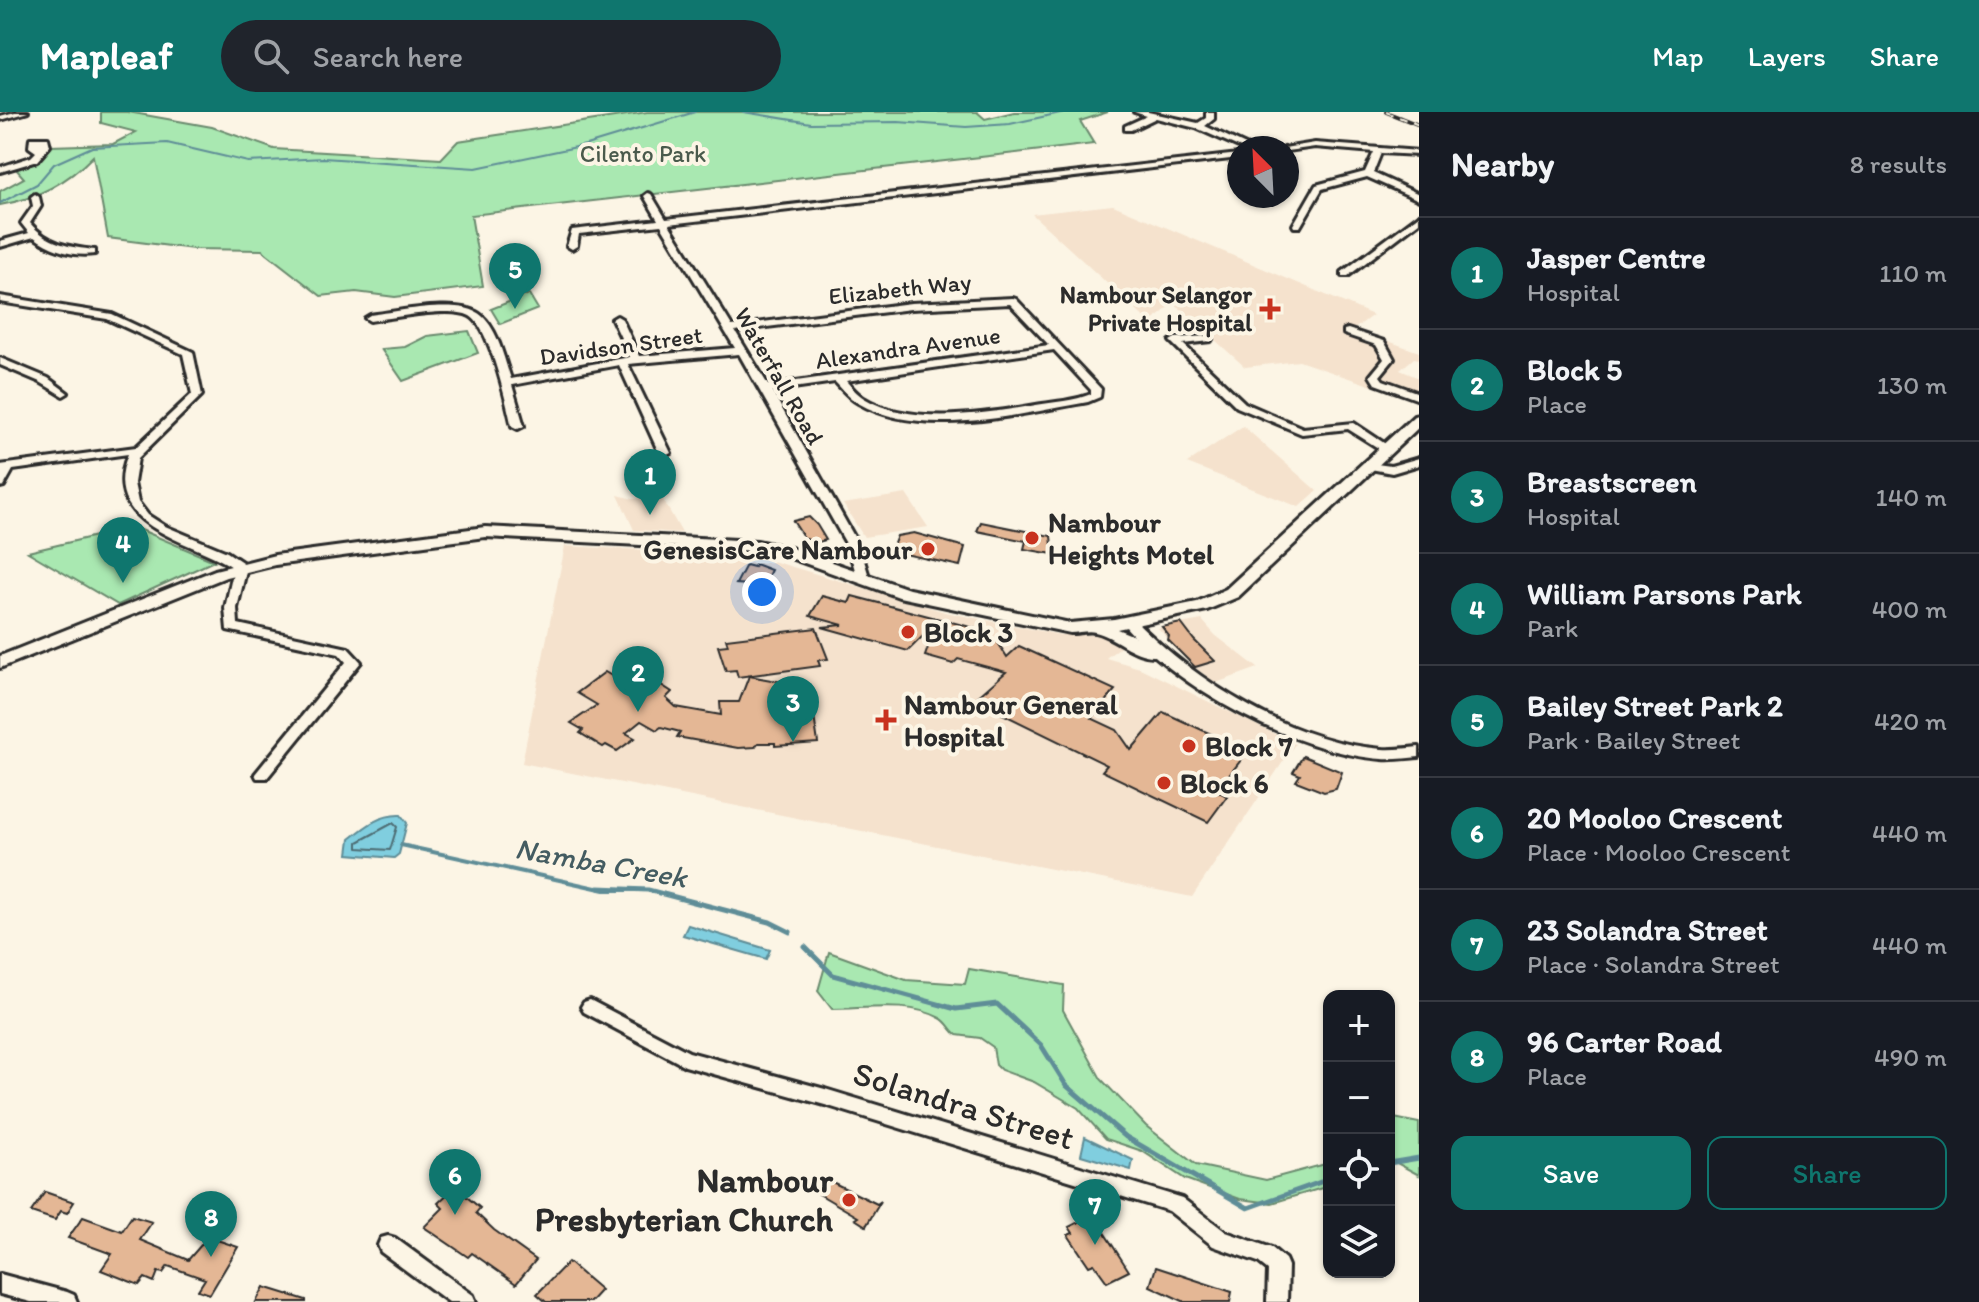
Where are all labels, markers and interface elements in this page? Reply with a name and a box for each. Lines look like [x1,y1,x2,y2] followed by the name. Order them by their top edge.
[221,20,781,92] search box
[40,33,173,79] text: Mapleaf
[249,34,293,78] icon: search
[313,38,463,75] text: Search here
[1652,39,1704,73] text: Map
[1748,39,1826,73] text: Layers
[1870,39,1939,73] text: Share
[1227,136,1299,208] north arrow
[580,139,706,168] park label: Cilento Park
[1451,144,1554,185] text: Nearby
[1850,148,1947,180] text: 8 results
[1527,239,1706,276] text: Jasper Centre
[489,243,541,309] pin: 5
[1471,257,1483,289] text: 1
[1879,257,1947,289] text: 110 m
[827,267,973,310] street label: Elizabeth Way
[1527,276,1620,308] text: Hospital
[1060,280,1252,338] place label: Nambour Selangor Private Hospital
[1259,298,1281,320] marker: Nambour Selangor Private Hospital
[728,302,830,449] street label: Waterfall Road
[538,320,704,371] street label: Davidson Street
[813,320,1002,375] street label: Alexandra Avenue
[1527,351,1622,388] text: Block 5
[1470,369,1484,401] text: 2
[1877,369,1947,401] text: 130 m
[1527,388,1587,420] text: Place
[624,449,676,515] pin: 1
[1527,463,1697,500] text: Breastscreen
[1470,481,1484,513] text: 3
[1876,481,1947,513] text: 140 m
[1527,500,1620,532] text: Hospital
[1048,505,1214,571] place label: Nambour Heights Motel
[97,517,149,583] pin: 4
[1023,529,1041,547] marker: Nambour Heights Motel
[643,532,913,566] place label: GenesisCare Nambour
[919,540,937,558] marker: GenesisCare Nambour
[742,572,782,612] your location
[1527,575,1802,612] text: William Parsons Park
[1469,593,1485,625] text: 4
[1872,593,1947,625] text: 400 m
[1527,612,1578,644] text: Park
[924,615,1013,649] place label: Block 3
[899,623,917,641] marker: Block 3
[612,646,664,712] pin: 2
[767,676,819,742] pin: 3
[904,687,1118,753] place label: Nambour General Hospital
[1527,687,1783,724] text: Bailey Street Park 2
[1470,705,1484,737] text: 5
[1874,705,1947,737] text: 420 m
[875,709,897,731] marker: Nambour General Hospital
[1527,724,1740,756] text: Park · Bailey Street
[1205,729,1293,763] place label: Block 7
[1180,737,1198,755] marker: Block 7
[1180,766,1269,800] place label: Block 6
[1155,774,1173,792] marker: Block 6
[1527,799,1782,836] text: 20 Mooloo Crescent
[1470,817,1484,849] text: 6
[1872,817,1947,849] text: 440 m
[512,829,691,896] water label: Namba Creek
[1527,836,1790,868] text: Place · Mooloo Crescent
[1527,911,1768,948] text: 23 Solandra Street
[1471,929,1483,961] text: 7
[1872,929,1947,961] text: 440 m
[1527,948,1780,980] text: Place · Solandra Street
[1323,990,1395,1278] map controls
[1323,990,1395,1062] button: +
[1527,1023,1722,1060] text: 96 Carter Road
[1470,1041,1484,1073] text: 8
[1874,1041,1947,1073] text: 490 m
[848,1052,1079,1159] street label: Solandra Street
[1527,1060,1587,1092] text: Place
[1323,1062,1395,1134] button: −
[1323,1134,1395,1206] button: locate
[1451,1136,1691,1210] button: Save
[1707,1136,1947,1210] button: Share
[429,1149,481,1215] pin: 6
[535,1160,834,1240] place label: Nambour Presbyterian Church
[1069,1179,1121,1245] pin: 7
[185,1191,237,1257] pin: 8
[840,1191,858,1209] marker: Nambour Presbyterian Church
[1323,1206,1395,1278] button: layers

